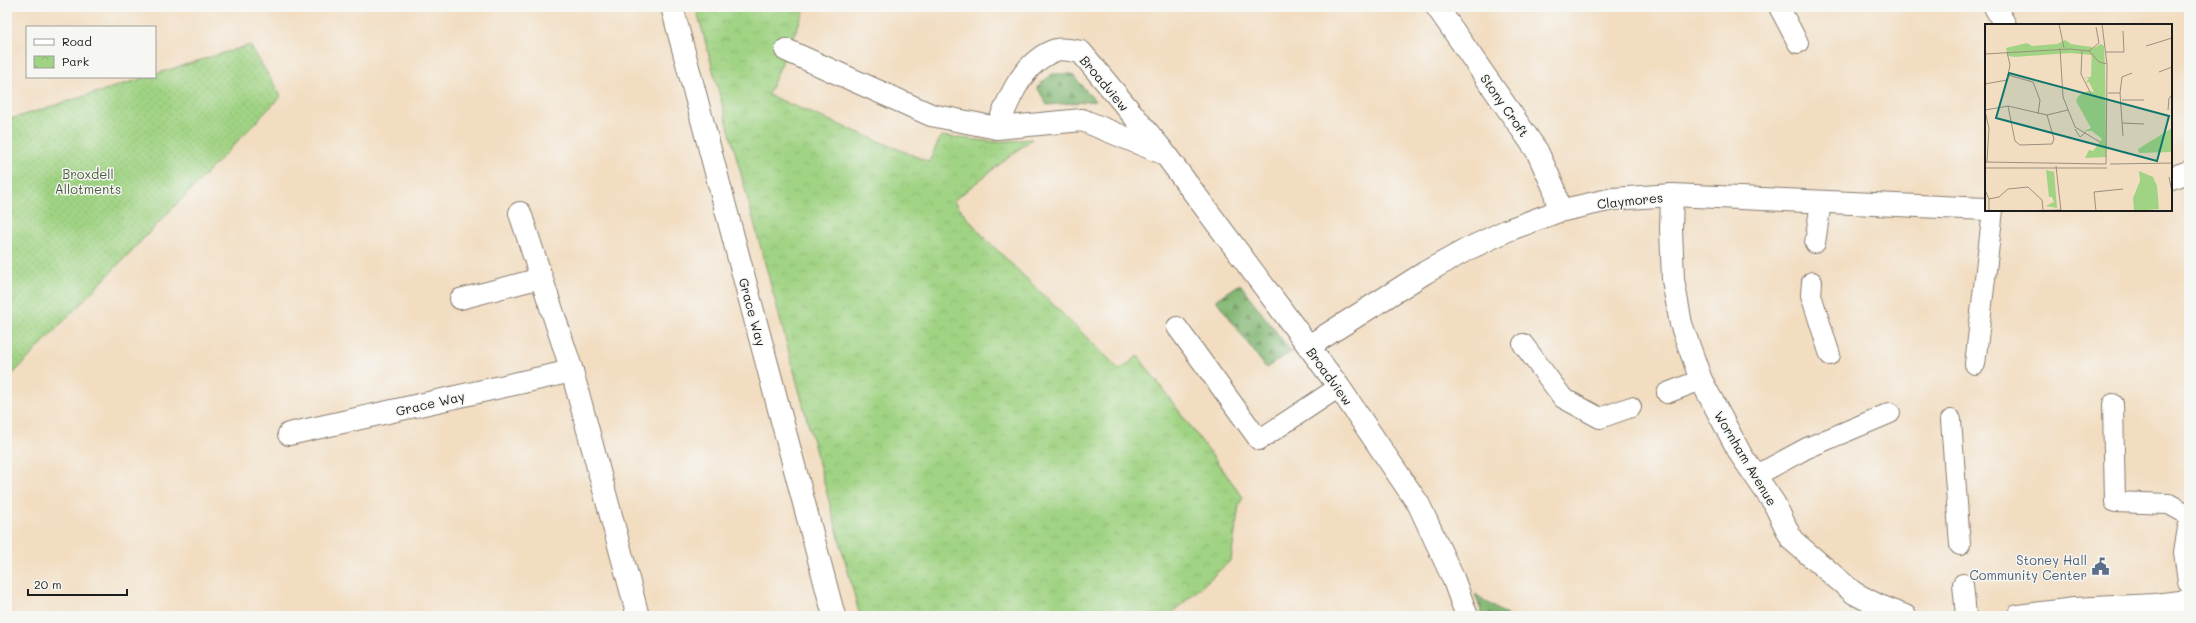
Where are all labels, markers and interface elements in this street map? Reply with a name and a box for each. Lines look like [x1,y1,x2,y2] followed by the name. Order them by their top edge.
[1985,24,2172,211] inset map
[26,26,156,78] legend
[62,33,92,49] text: Road
[1077,52,1133,114] street label: Broadview
[62,53,89,69] text: Park
[1477,70,1533,140] street label: Stony Croft
[55,165,121,197] park label: Broxdell Allotments
[1596,188,1664,212] street label: Claymores
[736,276,770,348] street label: Grace Way
[1303,344,1357,408] street label: Broadview
[394,387,466,419] street label: Grace Way
[1711,407,1781,509] street label: Wornham Avenue
[1970,551,2087,583] place label: Stoney Hall Community Center
[2090,556,2110,576] public building icon: Stoney Hall Community Center
[28,571,127,597] scale bar
[34,576,62,592] text: 20 m

